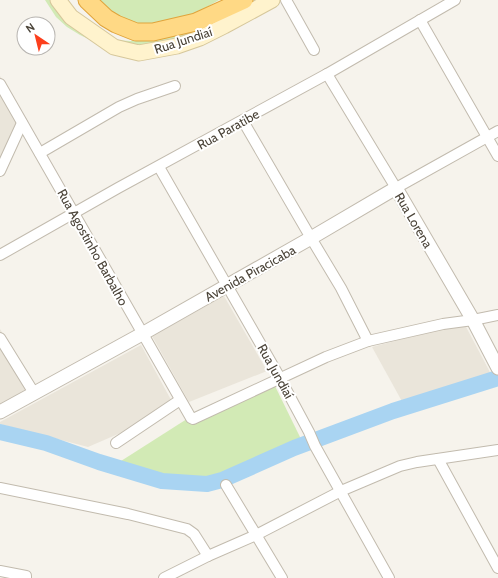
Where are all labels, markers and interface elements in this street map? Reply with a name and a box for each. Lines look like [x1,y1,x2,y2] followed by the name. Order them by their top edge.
[16,16,56,56] north arrow
[23,20,37,36] text: N
[152,23,214,57] street label: Rua Jundiaí
[194,105,262,153] street label: Rua Paratibe
[54,186,132,308] street label: Rua Agostinho Barbalho
[392,189,437,251] street label: Rua Lorena
[202,241,299,305] street label: Avenida Piracicaba
[254,341,298,401] street label: Rua Jundiaí

